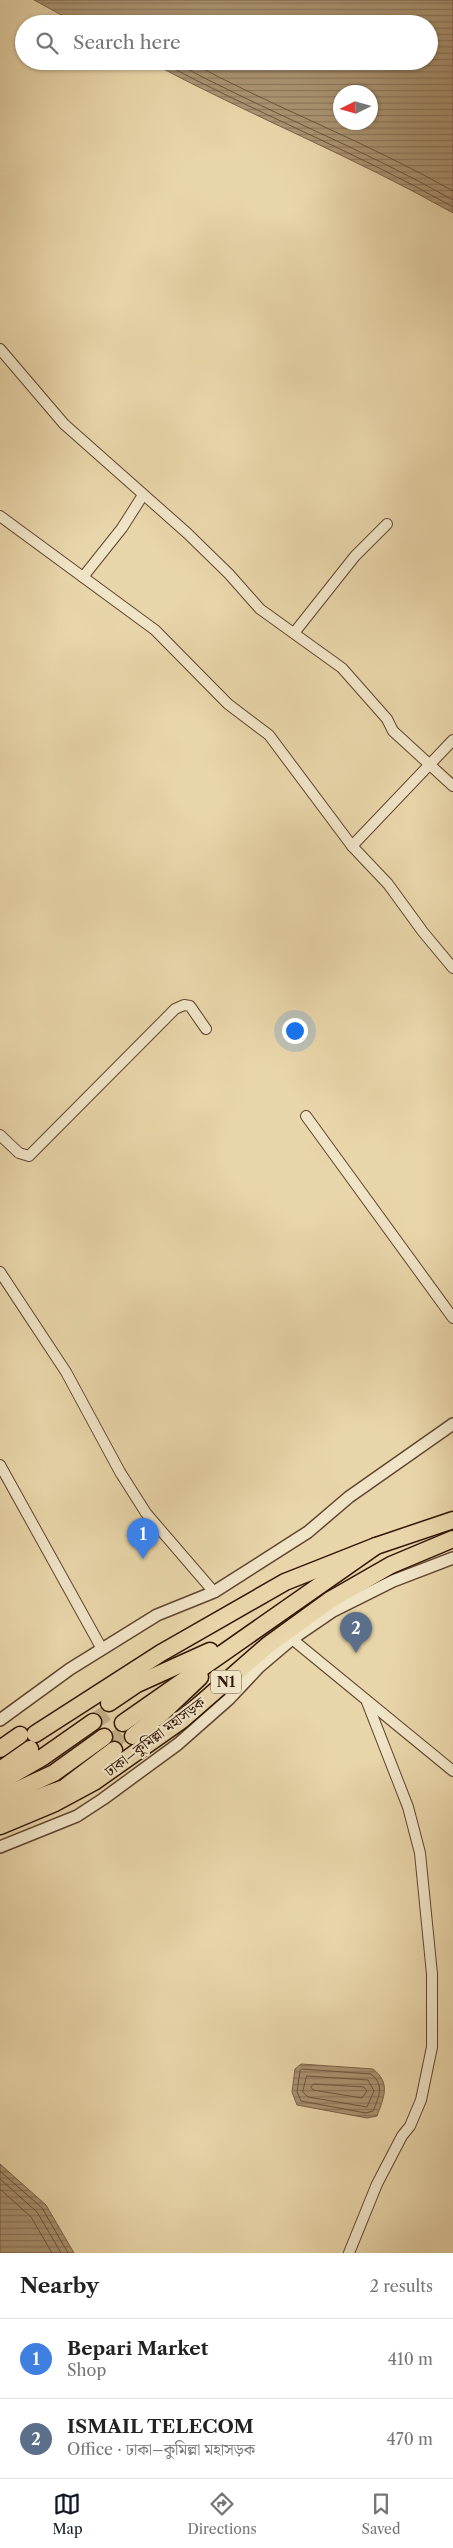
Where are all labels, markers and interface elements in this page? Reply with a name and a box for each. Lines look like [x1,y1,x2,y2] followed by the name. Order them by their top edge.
[15,15,438,70] search box
[33,29,61,57] icon: search
[73,31,181,54] text: Search here
[333,85,378,130] north arrow
[282,1018,308,1044] your location
[127,1518,159,1559] pin: 1
[340,1612,372,1653] pin: 2
[211,1670,241,1694] road number: N1
[100,1692,209,1781] street label: ঢাকা–কুমিল্লা মহাসড়ক
[20,2273,99,2298] text: Nearby
[370,2276,433,2296] text: 2 results
[67,2337,208,2360] text: Bepari Market
[32,2349,40,2369] text: 1
[388,2349,433,2369] text: 410 m
[67,2360,106,2380] text: Shop
[67,2415,254,2438] text: ISMAIL TELECOM
[31,2429,41,2449] text: 2
[387,2429,433,2449] text: 470 m
[67,2439,255,2459] text: Office · ঢাকা–কুমিল্লা মহাসড়ক
[52,2490,83,2538] tab: Map
[187,2490,257,2538] tab: Directions
[362,2490,400,2538] tab: Saved

